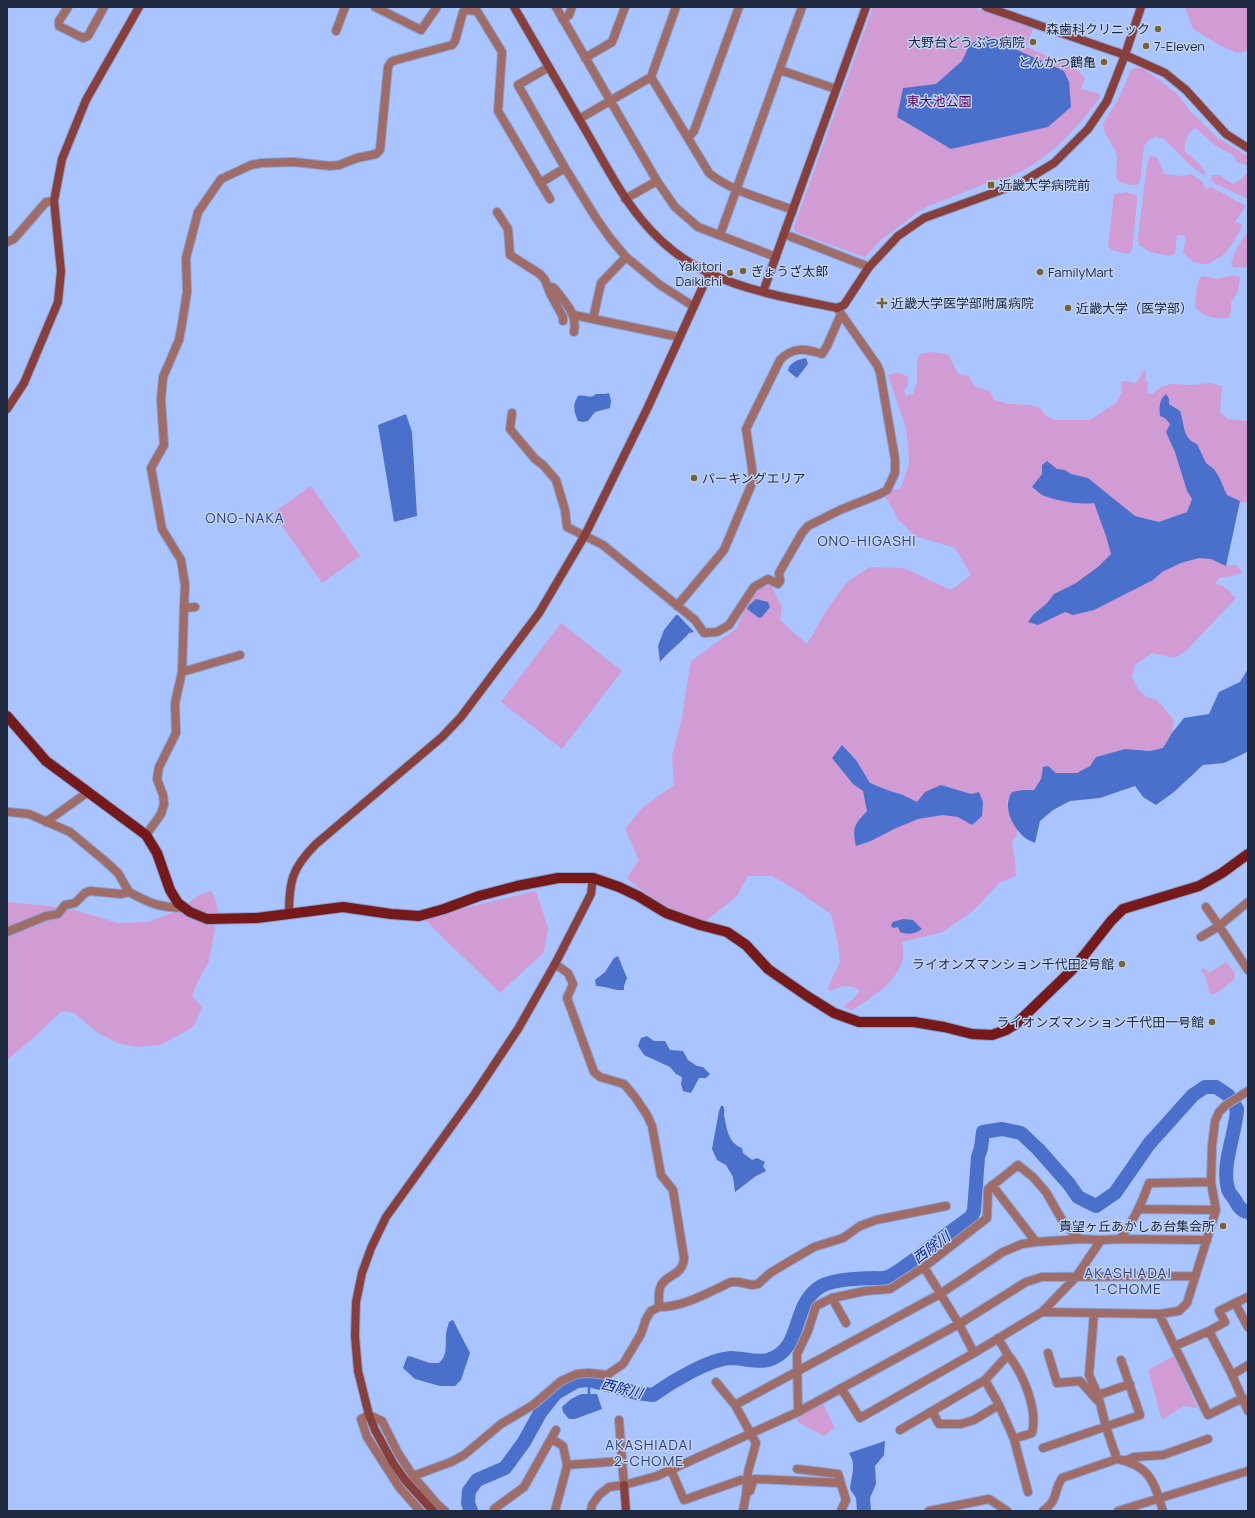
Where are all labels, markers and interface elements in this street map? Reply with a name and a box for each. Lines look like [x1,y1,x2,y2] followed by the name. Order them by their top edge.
[1046,20,1150,38] place label: 森歯科クリニック
[1153,24,1163,34] marker: 森歯科クリニック
[908,33,1025,51] place label: 大野台どうぶつ病院
[1028,37,1038,47] marker: 大野台どうぶつ病院
[1154,37,1205,55] place label: 7-Eleven
[1141,41,1151,51] marker: 7-Eleven
[1018,53,1096,71] place label: とんかつ鶴亀
[1099,57,1109,67] marker: とんかつ鶴亀
[906,92,972,110] park label: 東大池公園
[999,176,1090,194] place label: 近畿大学病院前
[986,180,996,190] marker: 近畿大学病院前
[676,257,722,290] place label: Yakitori Daikichi
[751,262,828,280] place label: ぎょうざ太郎
[1048,263,1114,281] place label: FamilyMart
[738,266,748,276] marker: ぎょうざ太郎
[1035,267,1045,277] marker: FamilyMart
[725,268,735,278] marker: Yakitori Daikichi
[891,294,1034,312] place label: 近畿大学医学部附属病院
[876,297,888,309] marker: 近畿大学医学部附属病院
[1076,299,1193,317] place label: 近畿大学（医学部）
[1063,303,1073,313] marker: 近畿大学（医学部）
[702,469,806,487] place label: パーキングエリア
[689,473,699,483] marker: パーキングエリア
[205,508,285,527] district label: ONO-NAKA
[817,531,917,550] district label: ONO-HIGASHI
[912,955,1114,973] place label: ライオンズマンション千代田2号館
[1117,959,1127,969] marker: ライオンズマンション千代田2号館
[996,1013,1204,1031] place label: ライオンズマンション千代田一号館
[1207,1017,1217,1027] marker: ライオンズマンション千代田一号館
[1059,1217,1215,1235] place label: 貴望ヶ丘あかしあ台集会所
[1218,1221,1228,1231] marker: 貴望ヶ丘あかしあ台集会所
[909,1226,955,1267] water label: 西除川
[1084,1263,1172,1298] district label: AKASHIADAI 1-CHOME
[599,1374,647,1403] water label: 西除川
[605,1435,693,1470] district label: AKASHIADAI 2-CHOME

